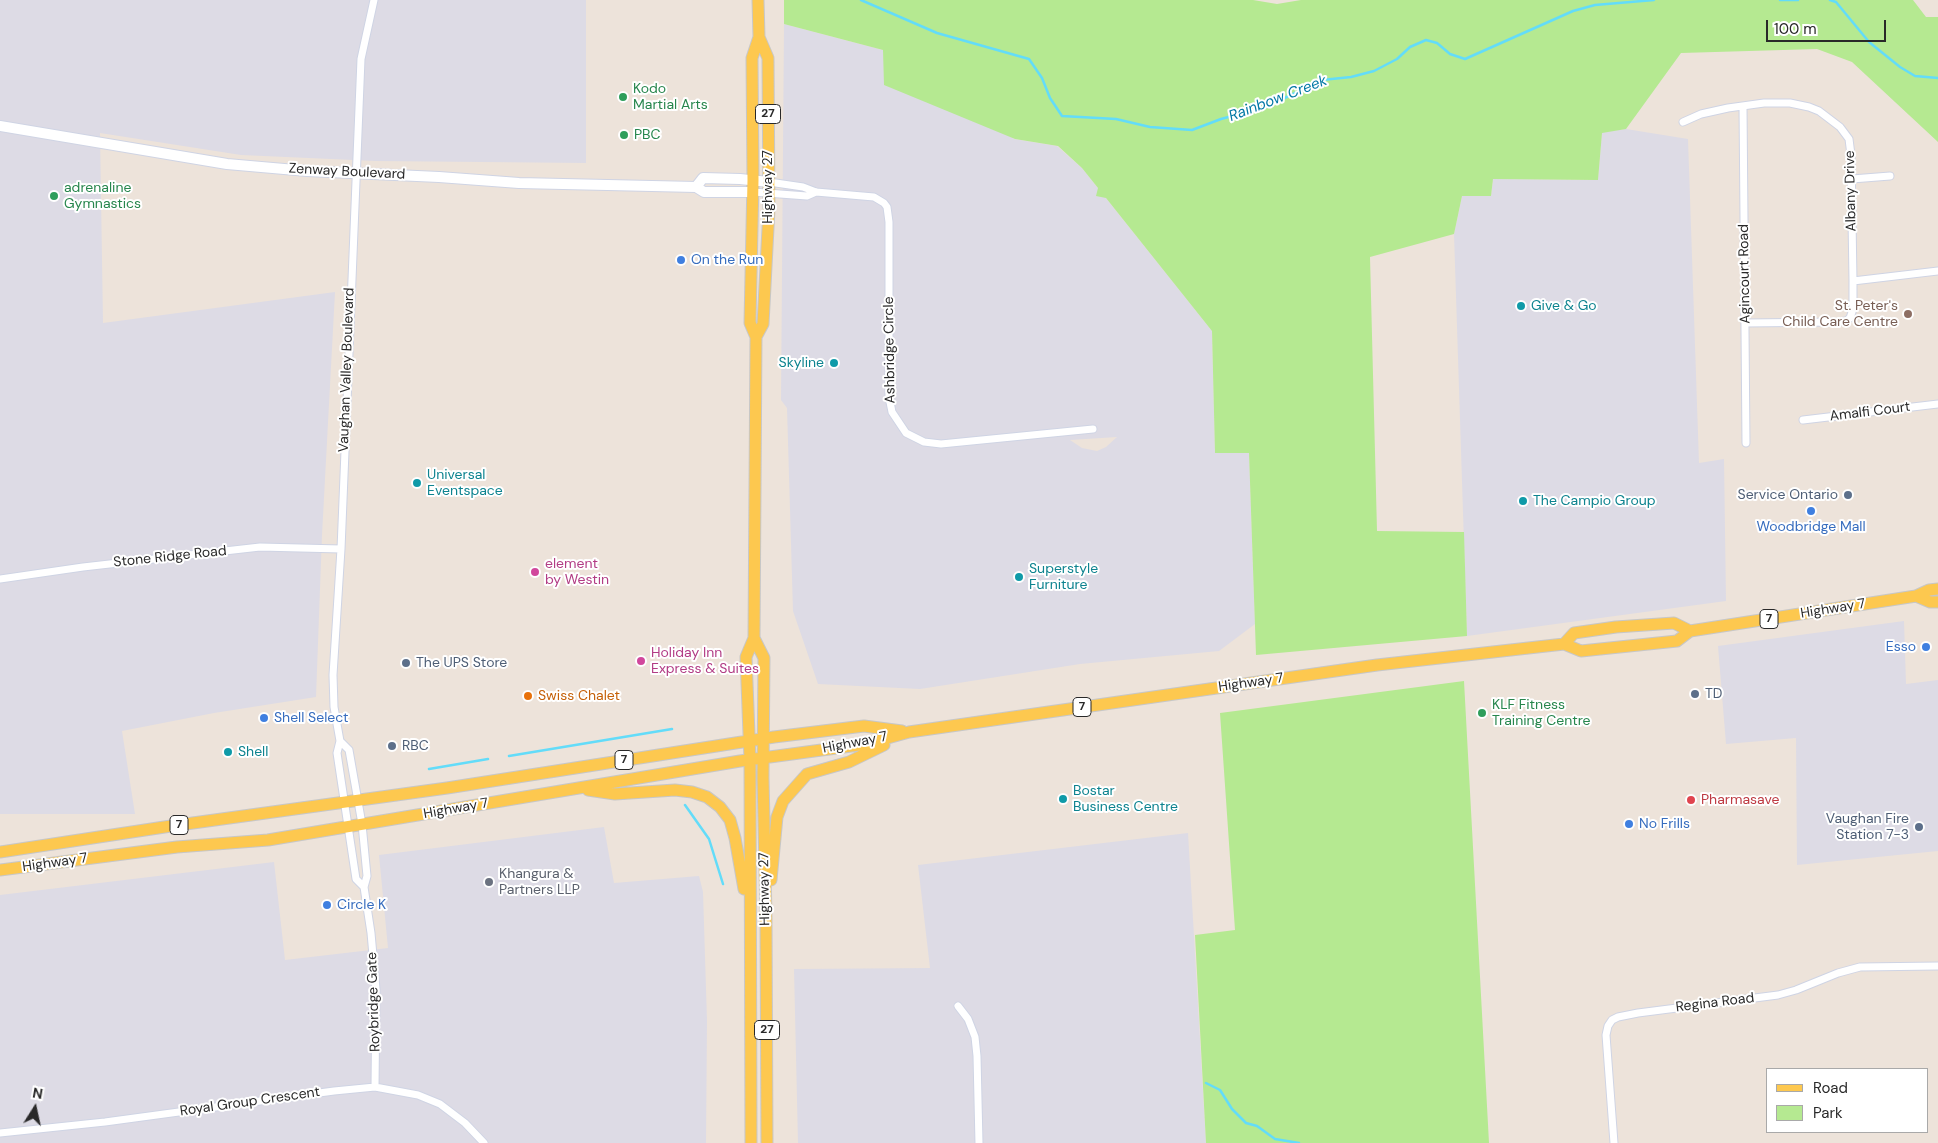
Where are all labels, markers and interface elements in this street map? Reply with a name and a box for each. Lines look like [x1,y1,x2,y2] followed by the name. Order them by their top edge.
[1768,10,1888,42] scale bar
[1774,19,1817,39] text: 100 m
[1226,72,1330,126] water label: Rainbow Creek
[633,81,708,114] place label: Kodo Martial Arts
[617,91,629,103] marker: Kodo Martial Arts
[756,105,780,124] road number: 27
[634,127,661,143] place label: PBC
[618,129,630,141] marker: PBC
[760,150,776,224] street label: Highway 27
[1842,150,1860,232] street label: Albany Drive
[288,161,406,183] street label: Zenway Boulevard
[64,180,141,212] place label: adrenaline Gymnastics
[48,190,60,202] marker: adrenaline Gymnastics
[1736,224,1754,324] street label: Agincourt Road
[691,252,763,268] place label: On the Run
[675,254,687,266] marker: On the Run
[336,287,358,453] street label: Vaughan Valley Boulevard
[881,296,899,404] street label: Ashbridge Circle
[1531,298,1597,314] place label: Give & Go
[1782,298,1898,331] place label: St. Peter's Child Care Centre
[1515,300,1527,312] marker: Give & Go
[1902,308,1914,320] marker: St. Peter's Child Care Centre
[779,355,824,371] place label: Skyline
[828,357,840,369] marker: Skyline
[1829,399,1911,425] street label: Amalfi Court
[427,467,503,500] place label: Universal Eventspace
[411,477,423,489] marker: Universal Eventspace
[1738,487,1838,503] place label: Service Ontario
[1842,489,1854,501] marker: Service Ontario
[1533,493,1655,509] place label: The Campio Group
[1517,495,1529,507] marker: The Campio Group
[1805,505,1817,517] marker: Woodbridge Mall
[1756,519,1866,535] place label: Woodbridge Mall
[113,543,227,571] street label: Stone Ridge Road
[545,556,609,588] place label: element by Westin
[1029,561,1098,594] place label: Superstyle Furniture
[529,566,541,578] marker: element by Westin
[1013,571,1025,583] marker: Superstyle Furniture
[1799,596,1867,622] street label: Highway 7
[1760,610,1778,628] road number: 7
[1886,639,1916,655] place label: Esso
[1920,641,1932,653] marker: Esso
[651,645,759,678] place label: Holiday Inn Express & Suites
[416,655,507,671] place label: The UPS Store
[635,655,647,667] marker: Holiday Inn Express & Suites
[400,657,412,669] marker: The UPS Store
[1217,670,1285,696] street label: Highway 7
[1705,686,1722,702] place label: TD
[538,688,620,704] place label: Swiss Chalet
[1689,688,1701,700] marker: TD
[522,690,534,702] marker: Swiss Chalet
[1492,697,1591,730] place label: KLF Fitness Training Centre
[1073,698,1091,716] road number: 7
[1476,707,1488,719] marker: KLF Fitness Training Centre
[274,710,349,726] place label: Shell Select
[258,712,270,724] marker: Shell Select
[821,728,889,758] street label: Highway 7
[402,738,429,754] place label: RBC
[386,740,398,752] marker: RBC
[238,744,268,760] place label: Shell
[222,746,234,758] marker: Shell
[615,750,633,770] road number: 7
[1073,783,1178,816] place label: Bostar Business Centre
[1701,792,1779,808] place label: Pharmasave
[1057,793,1069,805] marker: Bostar Business Centre
[1685,794,1697,806] marker: Pharmasave
[422,795,490,823] street label: Highway 7
[1826,811,1909,844] place label: Vaughan Fire Station 7-3
[170,816,188,834] road number: 7
[1639,816,1690,832] place label: No Frills
[1623,818,1635,830] marker: No Frills
[1913,821,1925,833] marker: Vaughan Fire Station 7-3
[21,850,89,876] street label: Highway 7
[756,852,774,926] street label: Highway 27
[499,866,580,899] place label: Khangura & Partners LLP
[483,876,495,888] marker: Khangura & Partners LLP
[337,897,386,913] place label: Circle K
[321,899,333,911] marker: Circle K
[364,952,384,1052] street label: Roybridge Gate
[1675,990,1755,1016] street label: Regina Road
[754,1020,780,1040] road number: 27
[1766,1068,1928,1133] legend
[1813,1078,1848,1098] text: Road
[10,1083,60,1133] north arrow
[31,1083,44,1103] text: N
[179,1084,321,1120] street label: Royal Group Crescent
[1813,1103,1843,1123] text: Park

